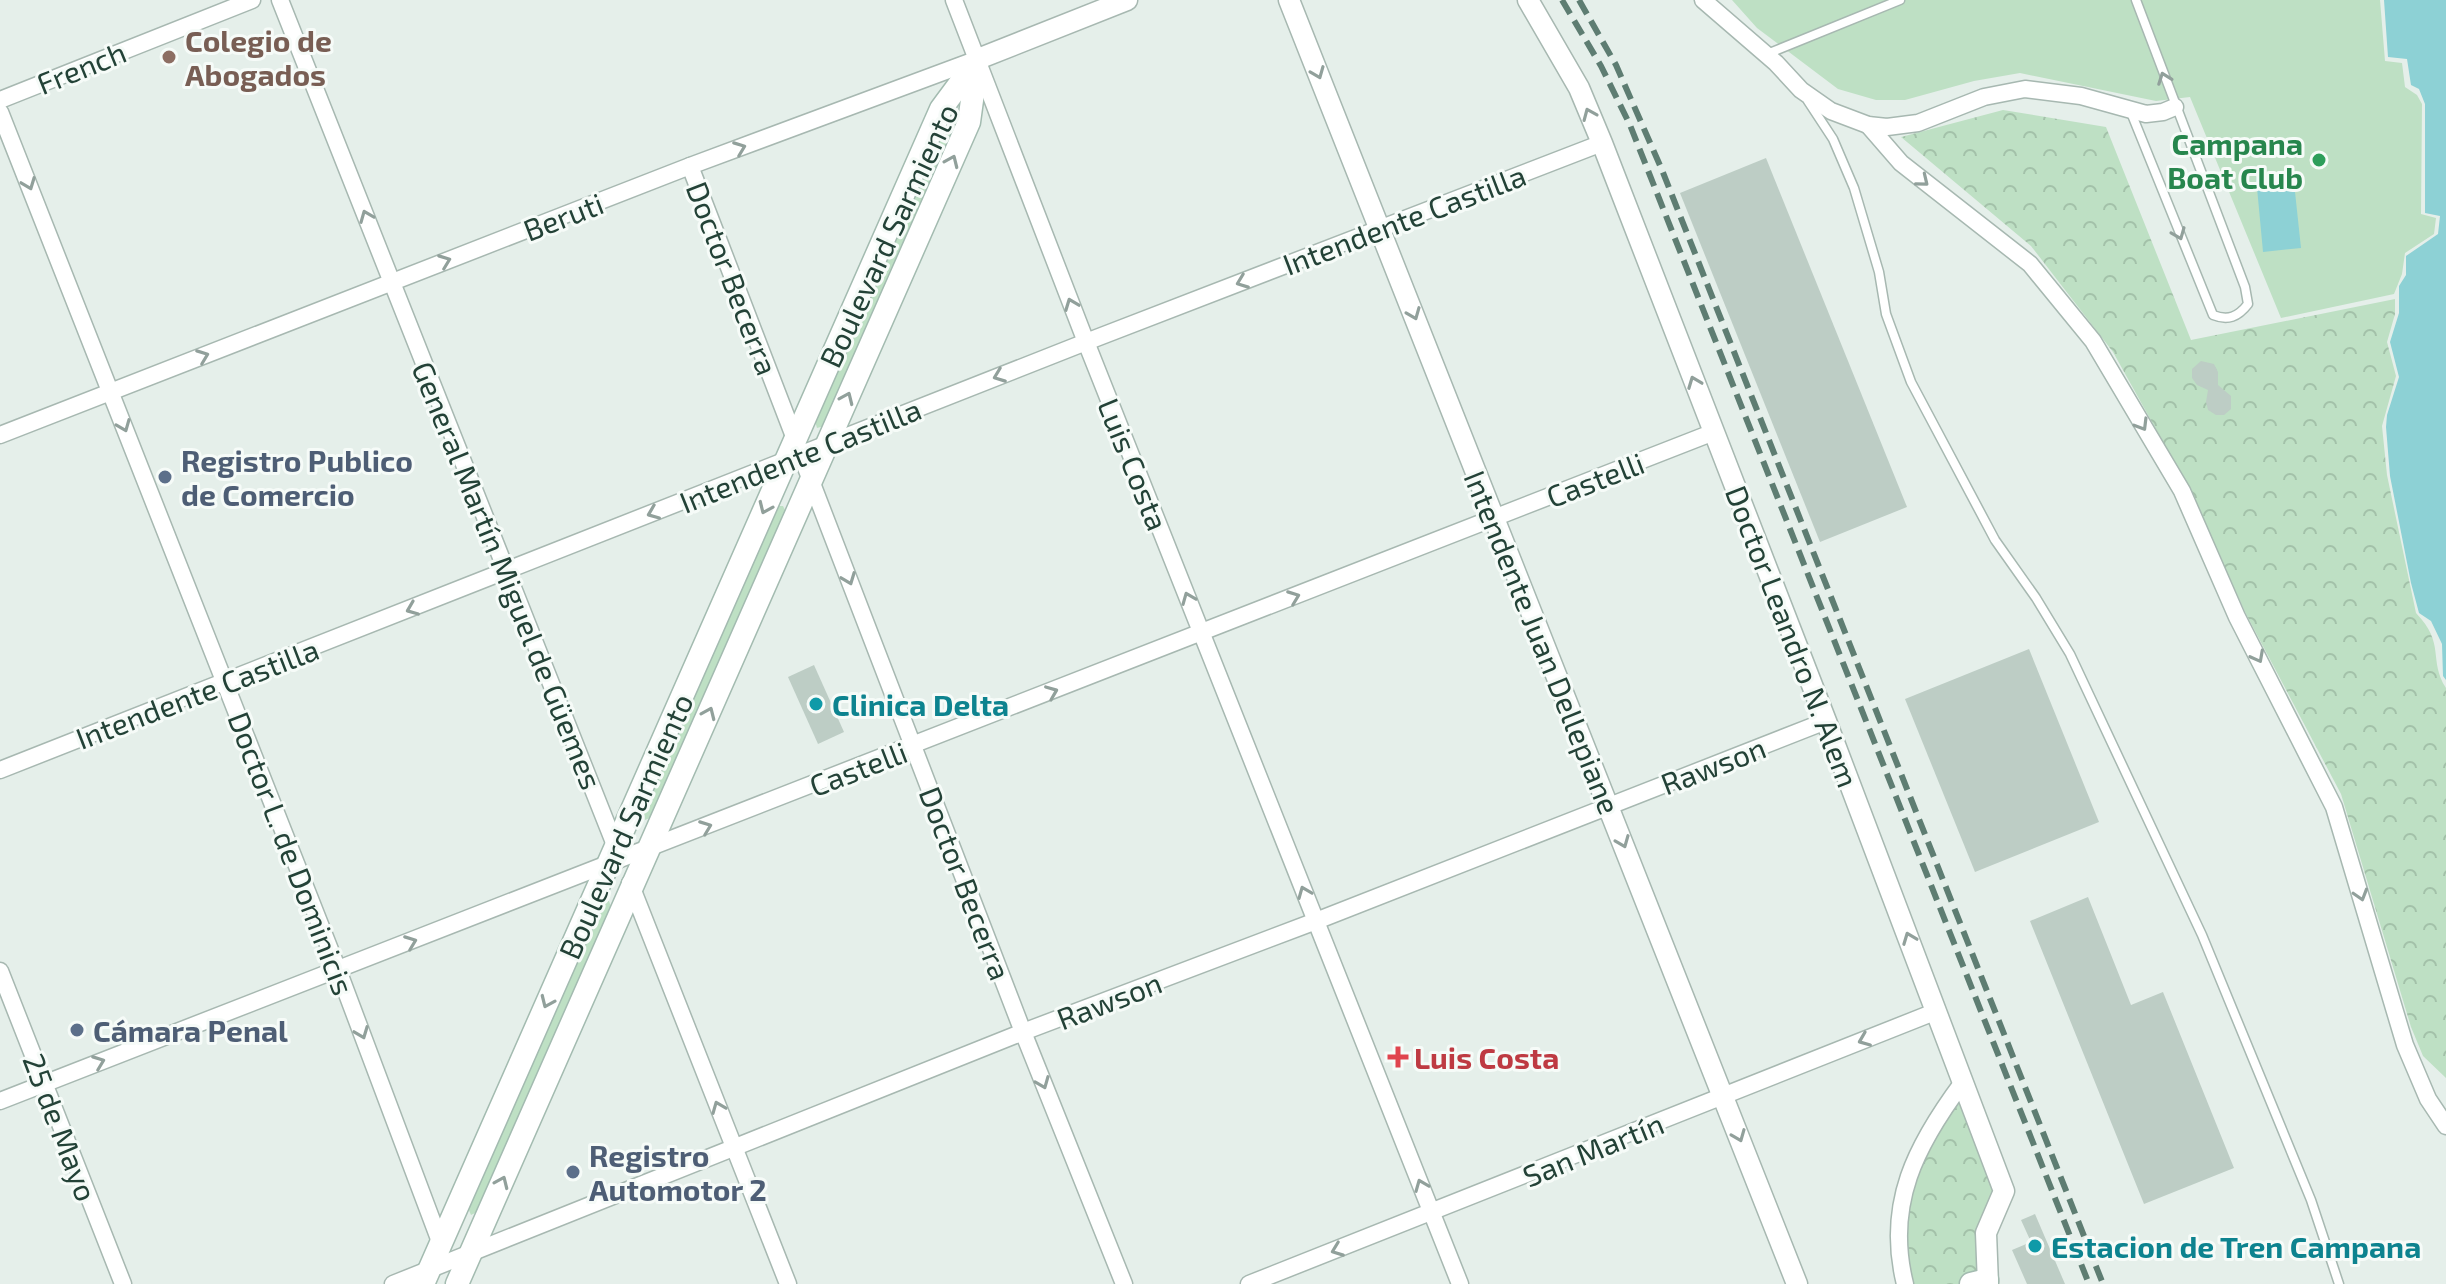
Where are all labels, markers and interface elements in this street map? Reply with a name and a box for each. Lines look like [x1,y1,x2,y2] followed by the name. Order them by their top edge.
[185,22,332,92] place label: Colegio de Abogados
[31,33,131,101] street label: French
[160,48,178,66] marker: Colegio de Abogados
[1308,65,1325,79] one-way arrow
[2157,72,2174,86] one-way arrow
[811,98,965,372] street label: Boulevard Sarmiento
[1583,107,1599,122] one-way arrow
[2167,125,2303,195] place label: Campana Boat Club
[732,141,746,158] one-way arrow
[2310,151,2328,169] marker: Campana Boat Club
[942,154,958,169] one-way arrow
[1277,156,1531,282] street label: Intendente Castilla
[1914,171,1929,185] one-way arrow
[19,176,35,190] one-way arrow
[680,176,786,380] street label: Doctor Becerra
[518,184,608,248] street label: Beruti
[359,210,376,224] one-way arrow
[2169,226,2186,240] one-way arrow
[437,255,451,271] one-way arrow
[1236,272,1250,289] one-way arrow
[1064,298,1081,312] one-way arrow
[1404,306,1421,320] one-way arrow
[195,349,209,366] one-way arrow
[406,356,610,794] street label: General Martín Miguel de Güemes
[993,366,1007,383] one-way arrow
[1688,376,1704,390] one-way arrow
[674,390,926,520] street label: Intendente Castilla
[838,392,854,407] one-way arrow
[1091,393,1177,535] street label: Luis Costa
[2133,416,2148,430] one-way arrow
[114,418,131,432] one-way arrow
[181,442,413,512] place label: Registro Publico de Comercio
[1541,444,1649,514] street label: Castelli
[1458,465,1628,819] street label: Intendente Juan Dellepiane
[156,468,174,486] marker: Registro Publico de Comercio
[1719,480,1867,792] street label: Doctor Leandro N. Alem
[759,499,775,514] one-way arrow
[647,503,661,520] one-way arrow
[839,571,856,585] one-way arrow
[1286,590,1300,607] one-way arrow
[1181,592,1197,606] one-way arrow
[406,599,420,615] one-way arrow
[70,630,324,756] street label: Intendente Castilla
[2249,649,2264,663] one-way arrow
[1044,685,1058,702] one-way arrow
[832,686,1009,722] place label: Clinica Delta
[550,688,700,964] street label: Boulevard Sarmiento
[807,695,825,713] marker: Clinica Delta
[221,706,363,1000] street label: Doctor L. de Dominicis
[699,707,715,721] one-way arrow
[1655,729,1771,801] street label: Rawson
[804,733,912,803] street label: Castelli
[913,781,1019,985] street label: Doctor Becerra
[698,820,712,837] one-way arrow
[1613,835,1629,849] one-way arrow
[1298,886,1314,900] one-way arrow
[2352,887,2368,901] one-way arrow
[1902,932,1919,946] one-way arrow
[403,935,417,952] one-way arrow
[1051,964,1167,1036] street label: Rawson
[541,993,557,1008] one-way arrow
[93,1012,288,1048] place label: Cámara Penal
[68,1021,86,1039] marker: Cámara Penal
[352,1025,369,1039] one-way arrow
[1858,1030,1872,1047] one-way arrow
[1414,1039,1559,1075] place label: Luis Costa
[16,1048,106,1206] street label: 25 de Mayo
[1389,1048,1407,1066] marker: Luis Costa
[91,1055,105,1072] one-way arrow
[1034,1075,1050,1089] one-way arrow
[712,1101,728,1115] one-way arrow
[1517,1104,1669,1194] street label: San Martín
[1729,1128,1745,1142] one-way arrow
[589,1137,767,1207] place label: Registro Automotor 2
[564,1163,582,1181] marker: Registro Automotor 2
[492,1176,508,1190] one-way arrow
[1414,1179,1431,1193] one-way arrow
[2051,1228,2421,1264] place label: Estacion de Tren Campana
[2026,1237,2044,1255] marker: Estacion de Tren Campana
[1331,1240,1345,1257] one-way arrow

